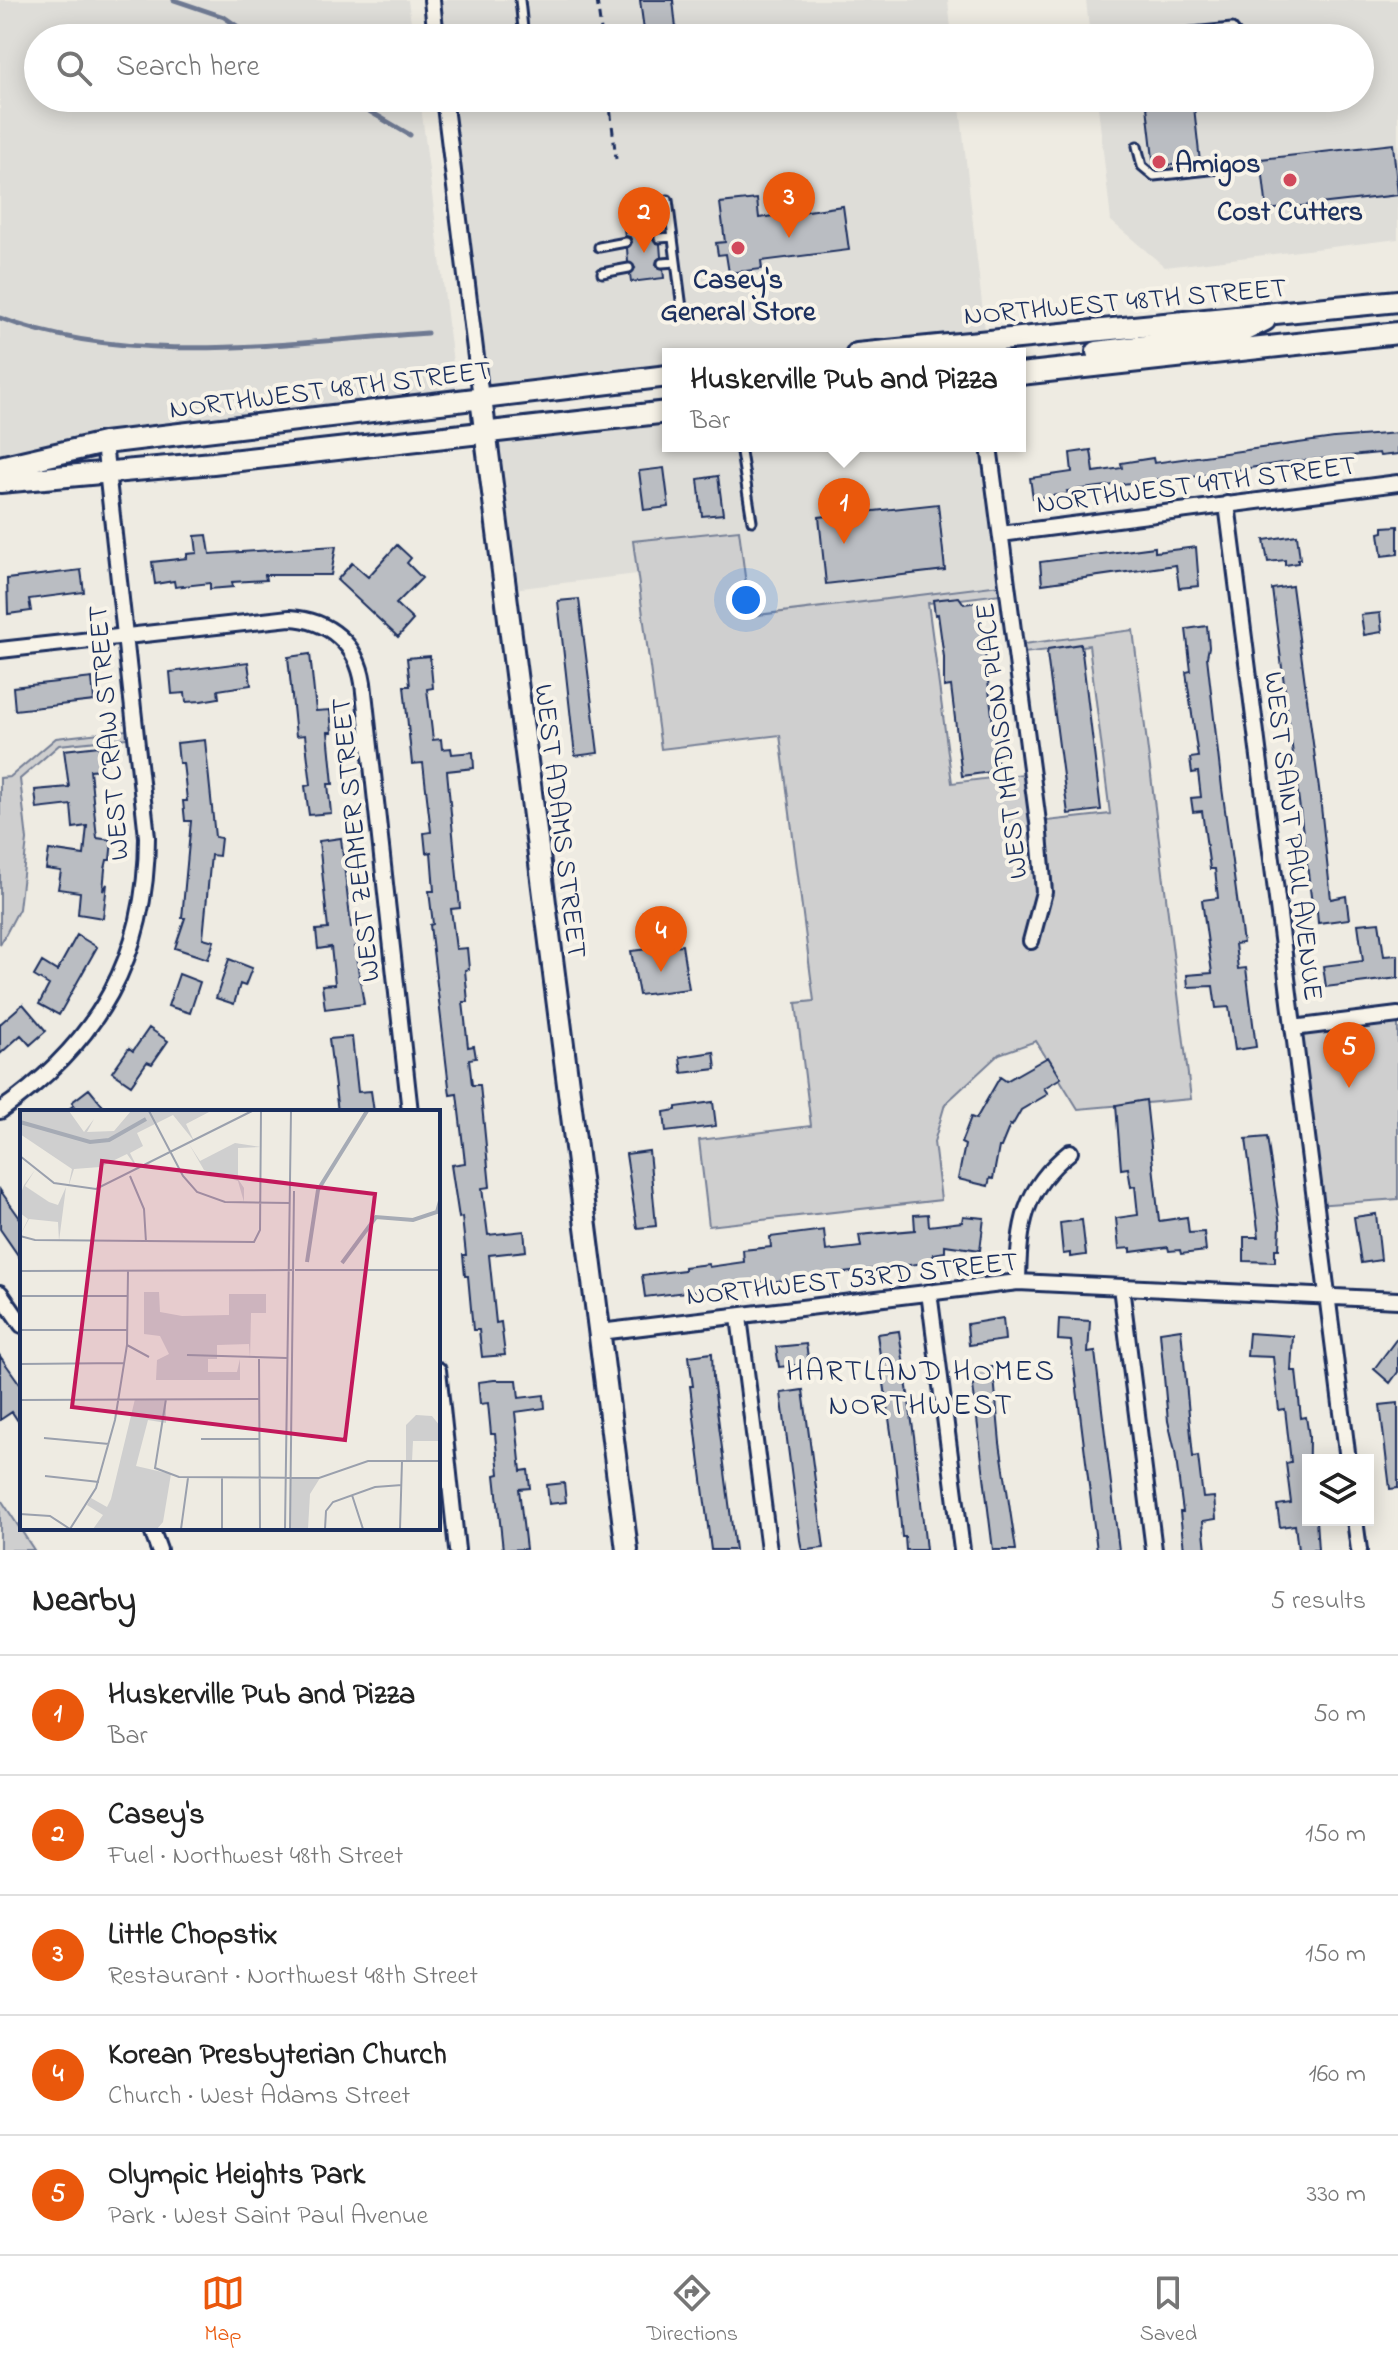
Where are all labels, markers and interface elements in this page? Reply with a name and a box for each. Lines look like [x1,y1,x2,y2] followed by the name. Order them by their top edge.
[24,24,1374,112] search box
[52,46,96,90] icon: search
[116,46,260,90] text: Search here
[1175,145,1260,187] place label: Amigos
[1150,153,1168,171] marker: Amigos
[1281,171,1299,189] marker: Cost Cutters
[763,172,815,238] pin: 3
[618,187,670,253] pin: 2
[1217,193,1363,234] place label: Cost Cutters
[729,239,747,257] marker: Casey's General Store
[660,261,817,334] place label: Casey's General Store
[962,269,1288,338] street label: NORTHWEST 48TH STREET
[662,348,1026,452] popup
[167,351,494,432] street label: NORTHWEST 48TH STREET
[690,359,998,403] text: Huskerville Pub and Pizza
[690,403,730,441] text: Bar
[1034,447,1359,526] street label: NORTHWEST 49TH STREET
[818,478,870,544] pin: 1
[726,580,766,620] your location
[966,600,1041,881] street label: WEST MADISON PLACE
[79,603,142,862] street label: WEST CRAW STREET
[1251,670,1332,1003] street label: WEST SAINT PAUL AVENUE
[521,682,596,961] street label: WEST ADAMS STREET
[322,695,393,984] street label: WEST ZEAMER STREET
[635,906,687,972] pin: 4
[1323,1022,1375,1088] pin: 5
[20,1110,440,1530] inset map
[685,1243,1020,1318] street label: NORTHWEST 53RD STREET
[786,1351,1056,1429] district label: HARTLAND HOMES NORTHWEST
[1302,1454,1374,1526] map controls
[1302,1454,1374,1526] button: layers
[32,1577,136,1627] text: Nearby
[1271,1583,1366,1621] text: 5 results
[108,1674,415,1718] text: Huskerville Pub and Pizza
[54,1696,62,1734] text: 1
[1313,1696,1366,1734] text: 50 m
[108,1718,148,1756] text: Bar
[108,1794,204,1838] text: Casey's
[52,1816,64,1854] text: 2
[1305,1816,1366,1854] text: 150 m
[108,1838,403,1876] text: Fuel · Northwest 48th Street
[108,1914,277,1958] text: Little Chopstix
[53,1936,63,1974] text: 3
[1305,1936,1366,1974] text: 150 m
[108,1958,478,1996] text: Restaurant · Northwest 48th Street
[108,2034,447,2078] text: Korean Presbyterian Church
[53,2056,63,2094] text: 4
[1308,2056,1366,2094] text: 160 m
[108,2078,410,2116] text: Church · West Adams Street
[108,2154,365,2198] text: Olympic Heights Park
[51,2176,65,2214] text: 5
[1307,2176,1366,2214] text: 330 m
[108,2198,428,2236] text: Park · West Saint Paul Avenue
[201,2271,245,2351] tab: Map
[647,2271,738,2351] tab: Directions
[1140,2271,1197,2351] tab: Saved

